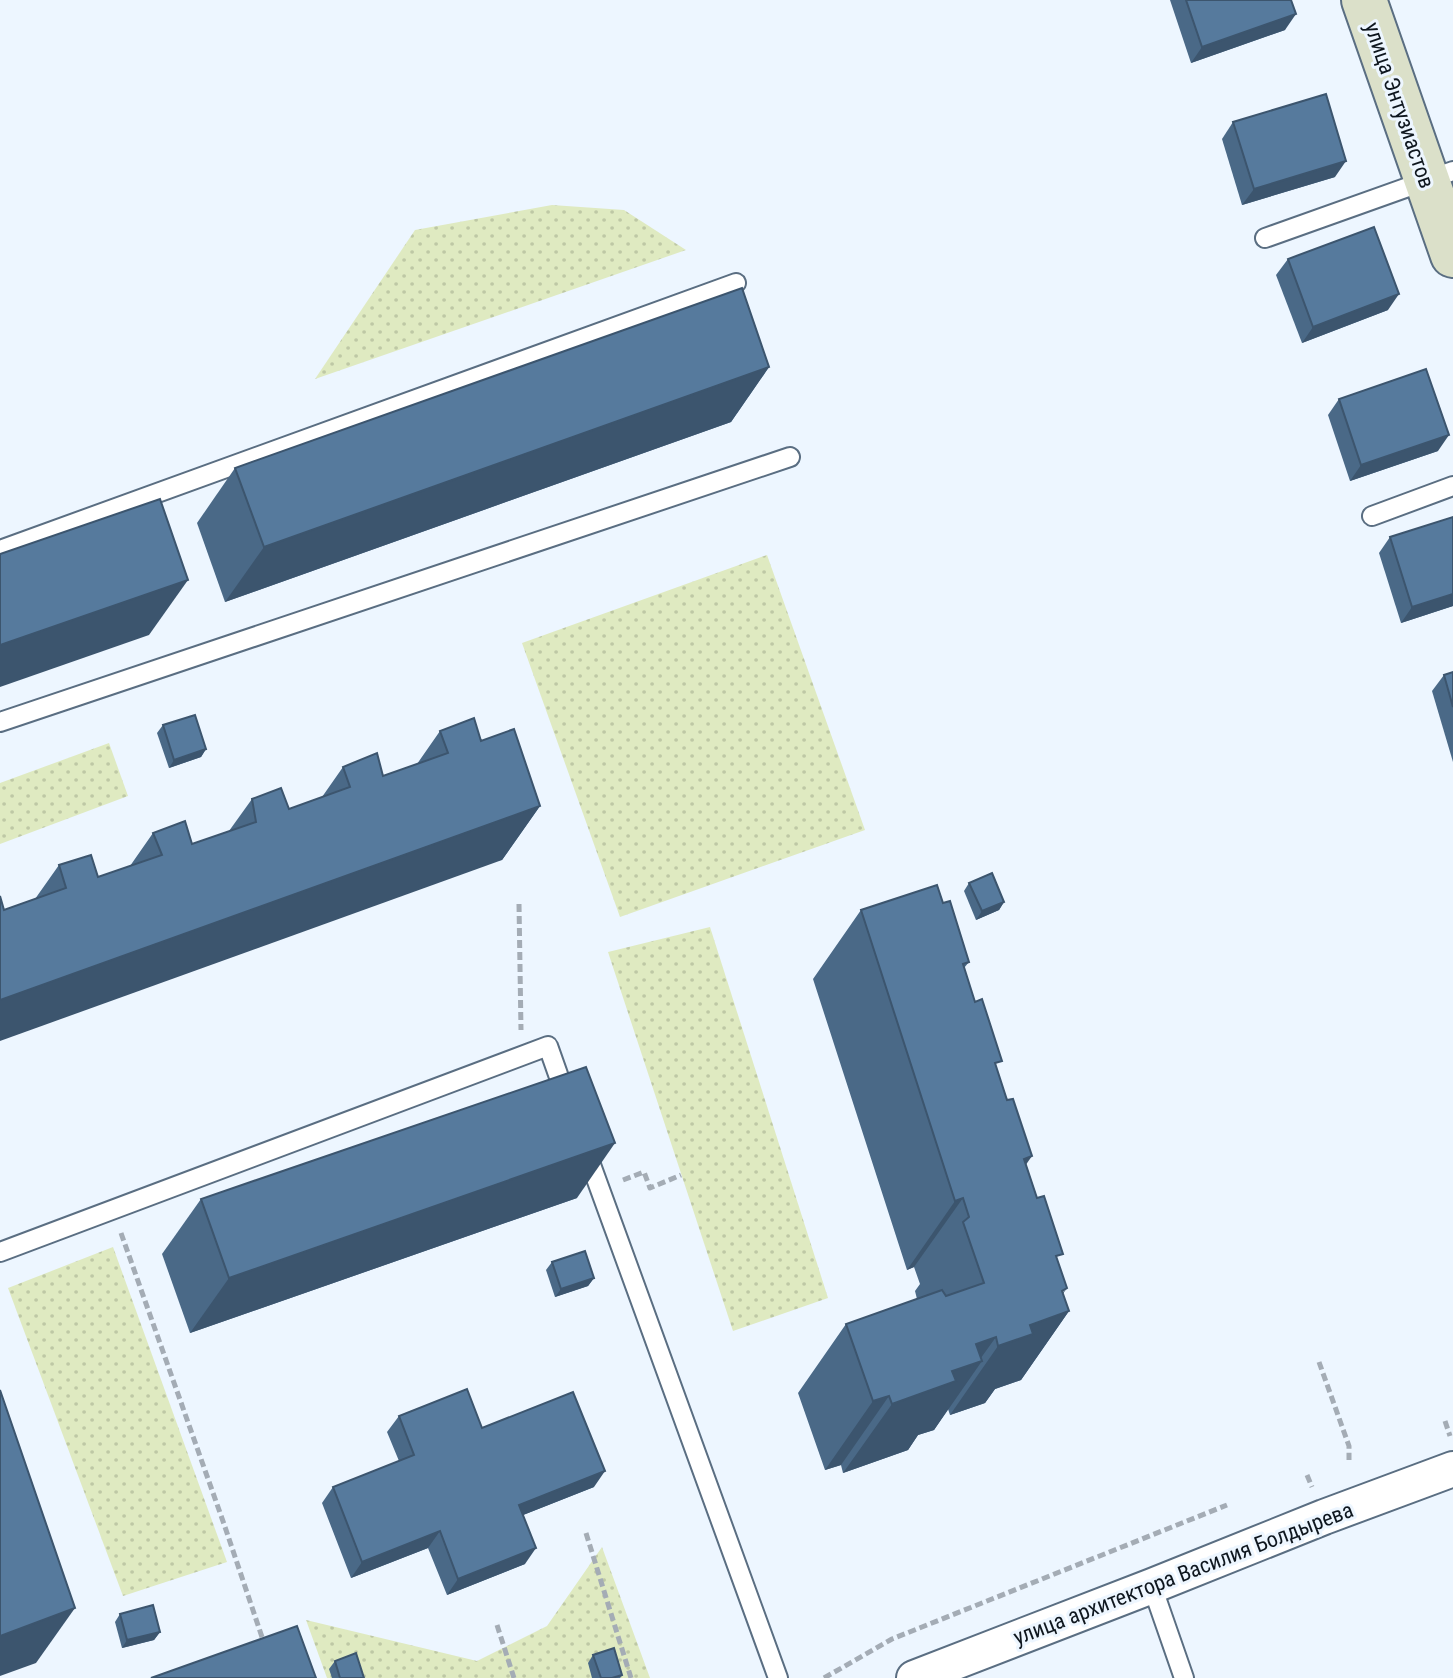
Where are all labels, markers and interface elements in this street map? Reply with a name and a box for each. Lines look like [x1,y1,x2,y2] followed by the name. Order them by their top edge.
[1359,19,1440,191] street label: улица Энтузиастов
[1010,1497,1357,1650] street label: улица архитектора Василия Болдырева

